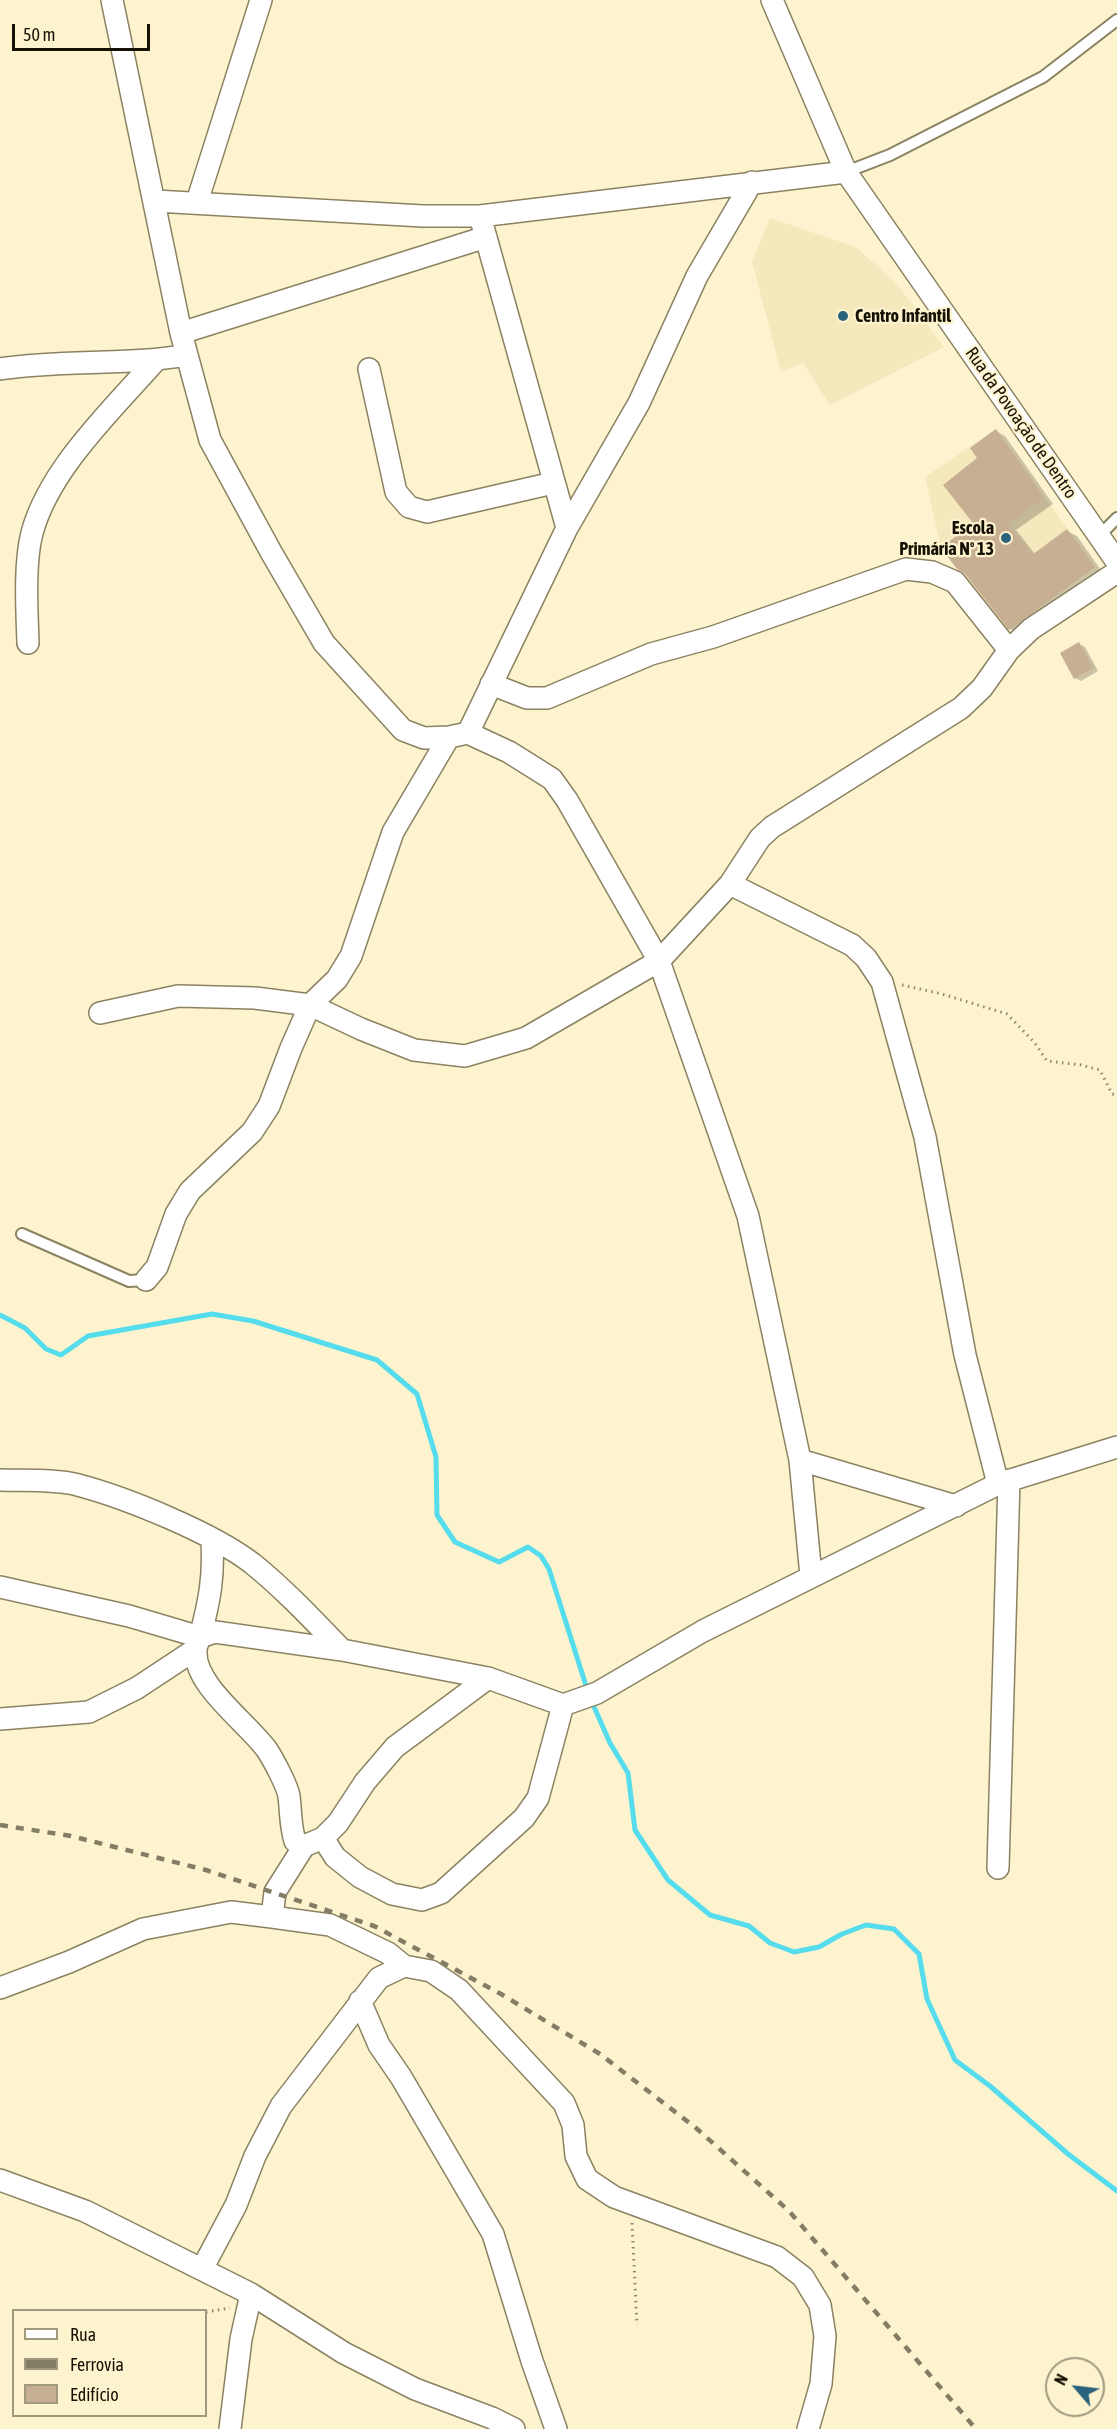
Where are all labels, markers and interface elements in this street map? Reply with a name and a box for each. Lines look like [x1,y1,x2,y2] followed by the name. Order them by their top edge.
[15,12,153,50] scale bar
[23,24,55,45] text: 50 m
[855,305,951,327] place label: Centro Infantil
[836,309,850,323] marker: Centro Infantil
[961,343,1081,503] street label: Rua da Povoação de Dentro
[899,517,994,560] place label: Escola Primária Nº 13
[999,531,1013,545] marker: Escola Primária Nº 13
[12,2309,207,2417] legend
[70,2324,96,2345] text: Rua
[70,2354,124,2375] text: Ferrovia
[1045,2357,1105,2417] north arrow
[1051,2371,1071,2388] text: N
[70,2384,119,2405] text: Edifício

